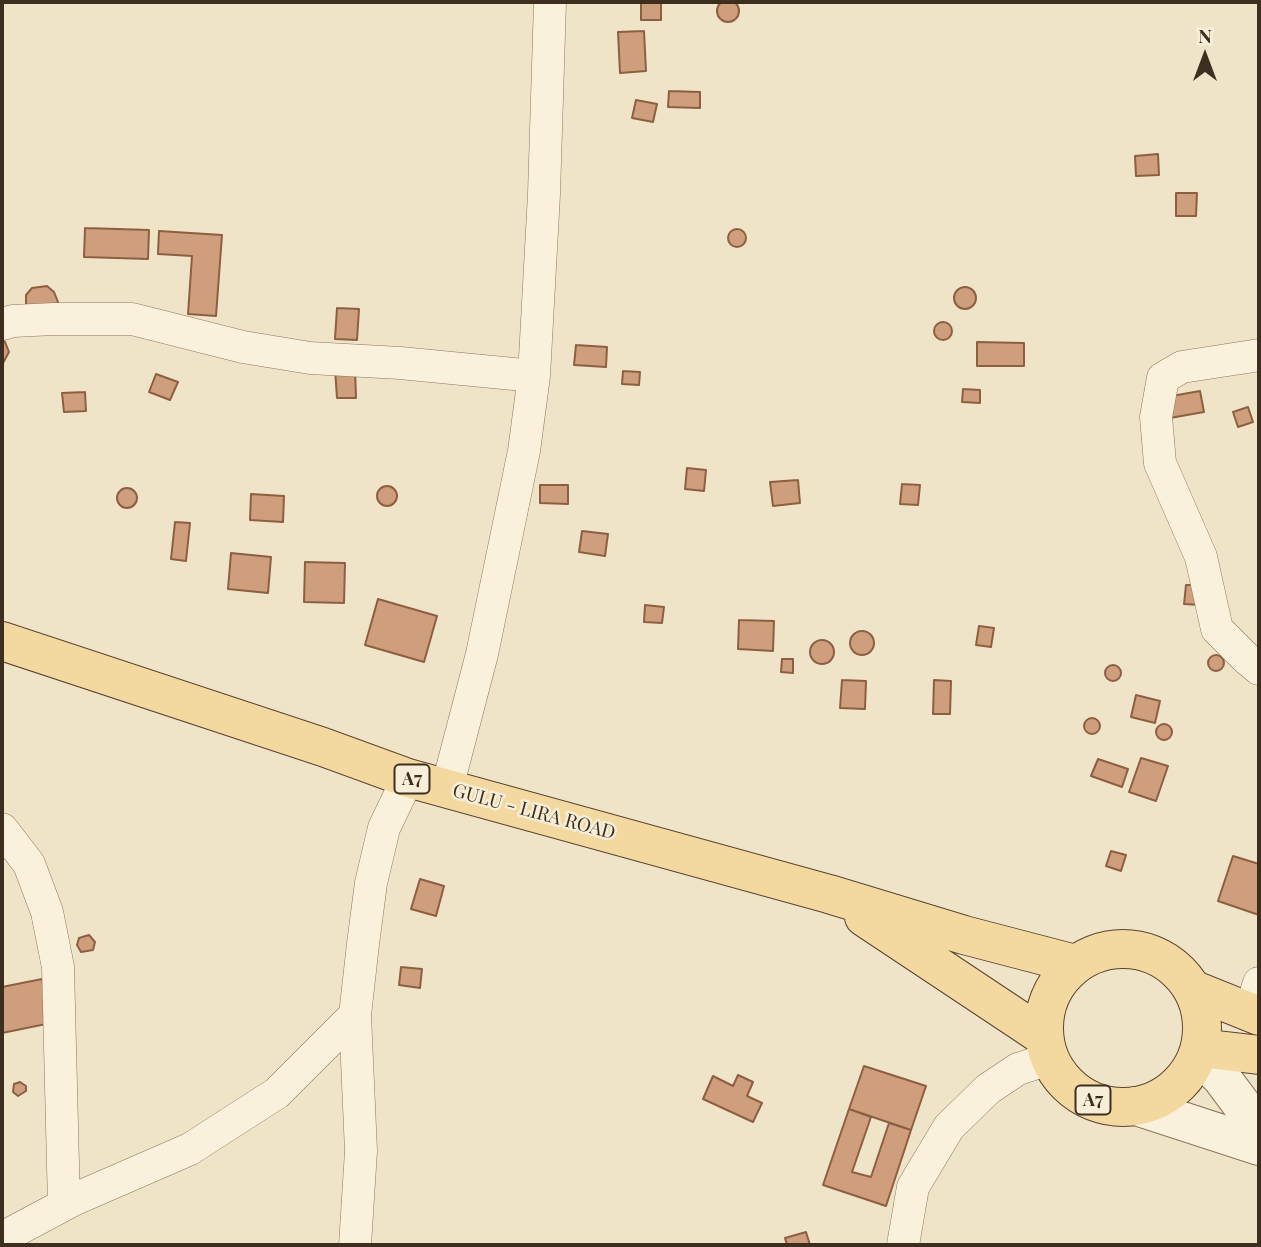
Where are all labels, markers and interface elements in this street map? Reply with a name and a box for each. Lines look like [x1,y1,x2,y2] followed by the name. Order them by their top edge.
[1170,21,1240,91] north arrow
[1198,22,1212,48] text: N
[394,764,430,794] road number: A7
[450,779,618,845] street label: GULU - LIRA ROAD
[1076,1086,1110,1114] road number: A7

